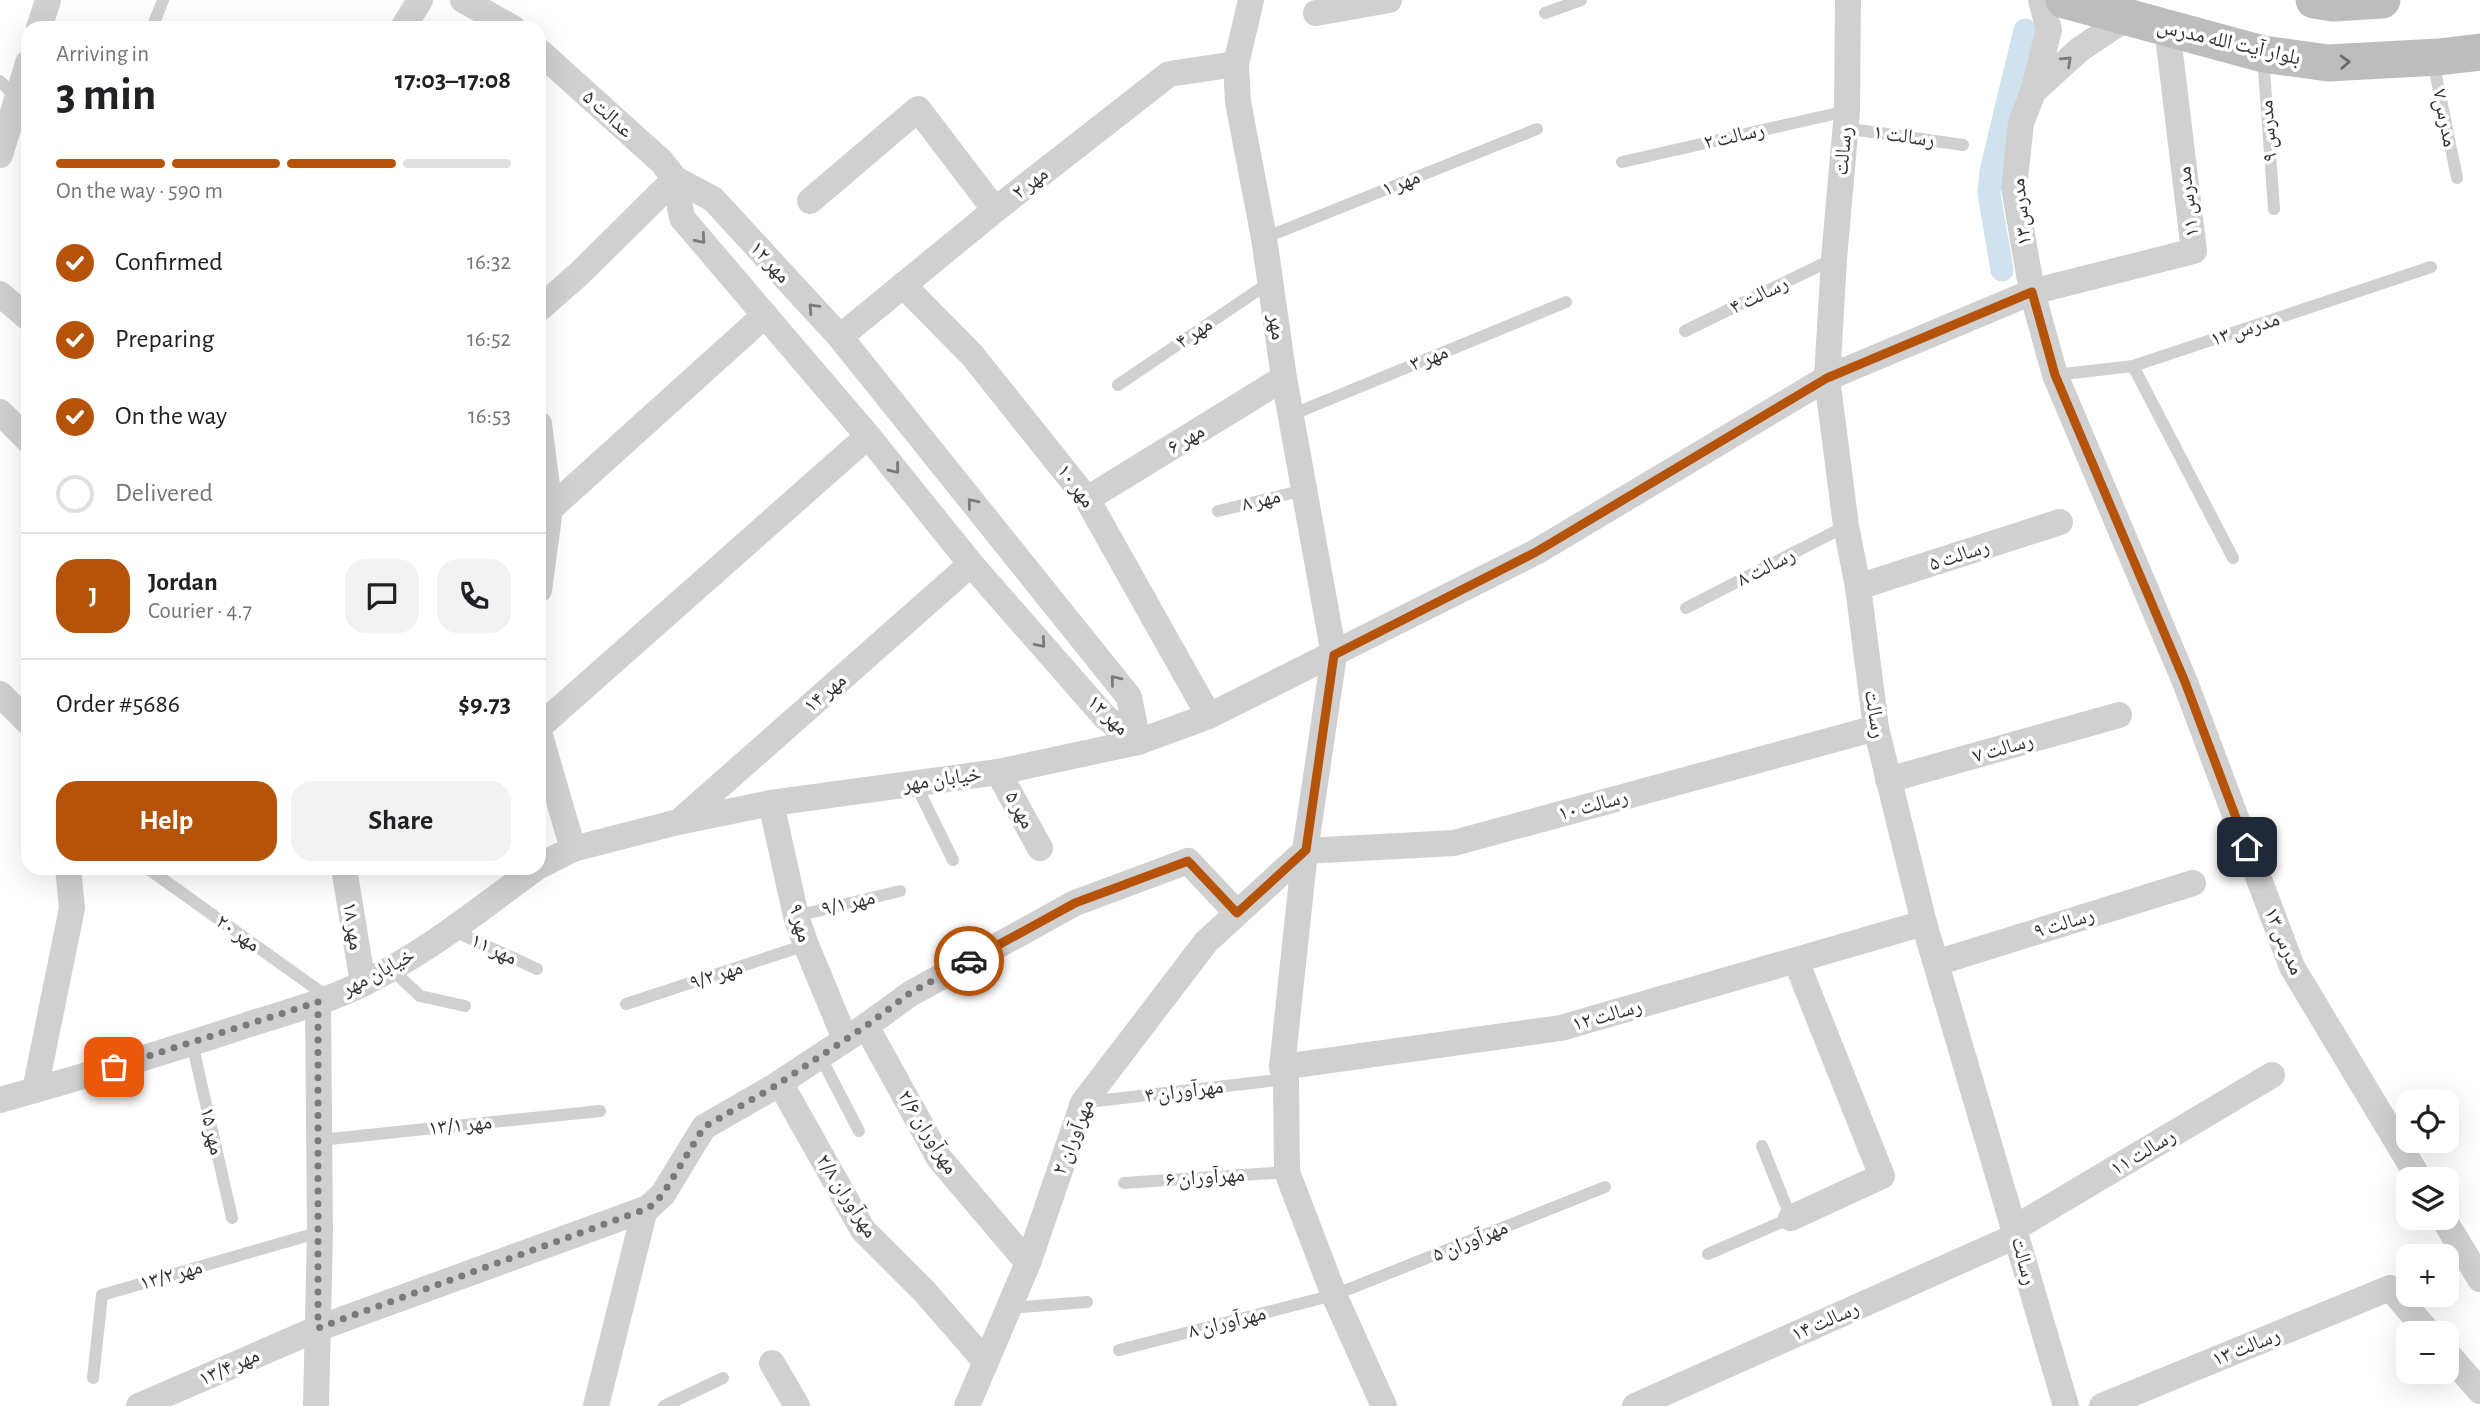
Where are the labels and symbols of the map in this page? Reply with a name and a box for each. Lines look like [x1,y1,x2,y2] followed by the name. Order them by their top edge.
[2155,15,2303,71] street label: بلوار آیت الله مدرس
[2340,55,2351,70] one-way arrow
[2059,57,2072,69] one-way arrow
[579,86,638,142] street label: عدالت ۵
[2427,87,2461,149] street label: مدرس۷
[2255,99,2283,163] street label: مدرس ۹
[1702,119,1766,153] street label: رسالت ۲
[1872,121,1936,151] street label: رسالت ۱
[1830,126,1856,176] street label: رسالت
[1008,163,1052,204] street label: مهر ۲
[2173,165,2205,239] street label: مدرس ۱۱
[1379,166,1423,201] street label: مهر ۱
[2007,177,2037,247] street label: مدرس۱۳
[692,232,705,244] one-way arrow
[745,237,794,288] street label: مهر ۱۲
[1727,272,1791,318] street label: رسالت ۴
[808,303,821,316] one-way arrow
[2208,308,2283,352] street label: مدرس ۱۳
[1264,312,1289,342] street label: مهر
[1172,313,1217,353] street label: مهر ۴
[1407,341,1451,376] street label: مهر ۳
[1164,420,1209,459] street label: مهر ۶
[1052,460,1099,512] street label: مهر ۱۰
[886,462,899,474] one-way arrow
[1240,485,1283,516] street label: مهر ۸
[968,498,981,510] one-way arrow
[1926,535,1992,575] street label: رسالت ۵
[1734,544,1798,590] street label: رسالت ۸
[1033,635,1045,648] one-way arrow
[800,669,851,718] street label: مهر ۱۴
[1110,676,1123,688] one-way arrow
[1861,688,1889,740] street label: رسالت
[1082,691,1133,740] street label: مهر ۱۲
[1970,729,2036,767] street label: رسالت ۷
[900,763,983,796] street label: خیابان مهر
[1556,786,1630,824] street label: رسالت ۱۰
[1000,788,1039,833] street label: مهر ۵
[2217,817,2277,877] pin
[819,887,877,920] street label: مهر ۹/۱
[338,900,367,952] street label: مهر ۱۸
[784,901,815,945] street label: مهر ۹
[2031,904,2097,942] street label: رسالت ۹
[2259,904,2308,979] street label: مدرس ۱۳
[212,911,264,956] street label: مهر ۲۰
[934,926,1004,996] courier
[467,929,520,970] street label: مهر ۱۱
[337,944,418,1001] street label: خیابان مهر
[687,957,745,994] street label: مهر ۹/۲
[1570,995,1644,1035] street label: رسالت ۱۲
[84,1037,144,1097] pin
[1143,1075,1225,1107] street label: مهرآوران ۴
[893,1086,963,1178] street label: مهرآوران ۲/۶
[1048,1096,1098,1178] street label: مهرآوران ۲
[195,1105,228,1157] street label: مهر ۱۵
[427,1111,493,1140] street label: مهر ۱۳/۱
[2107,1125,2179,1179] street label: رسالت ۱۱
[812,1150,882,1242] street label: مهرآوران ۲/۸
[1165,1163,1245,1191] street label: مهرآوران ۶
[1429,1216,1511,1266] street label: مهرآوران ۵
[2008,1235,2040,1287] street label: رسالت
[137,1256,205,1295] street label: مهر ۱۳/۲
[1788,1297,1862,1345] street label: رسالت ۱۴
[1186,1301,1268,1343] street label: مهرآوران ۸
[2209,1324,2283,1370] street label: رسالت ۱۳
[196,1344,263,1390] street label: مهر ۱۳/۴

